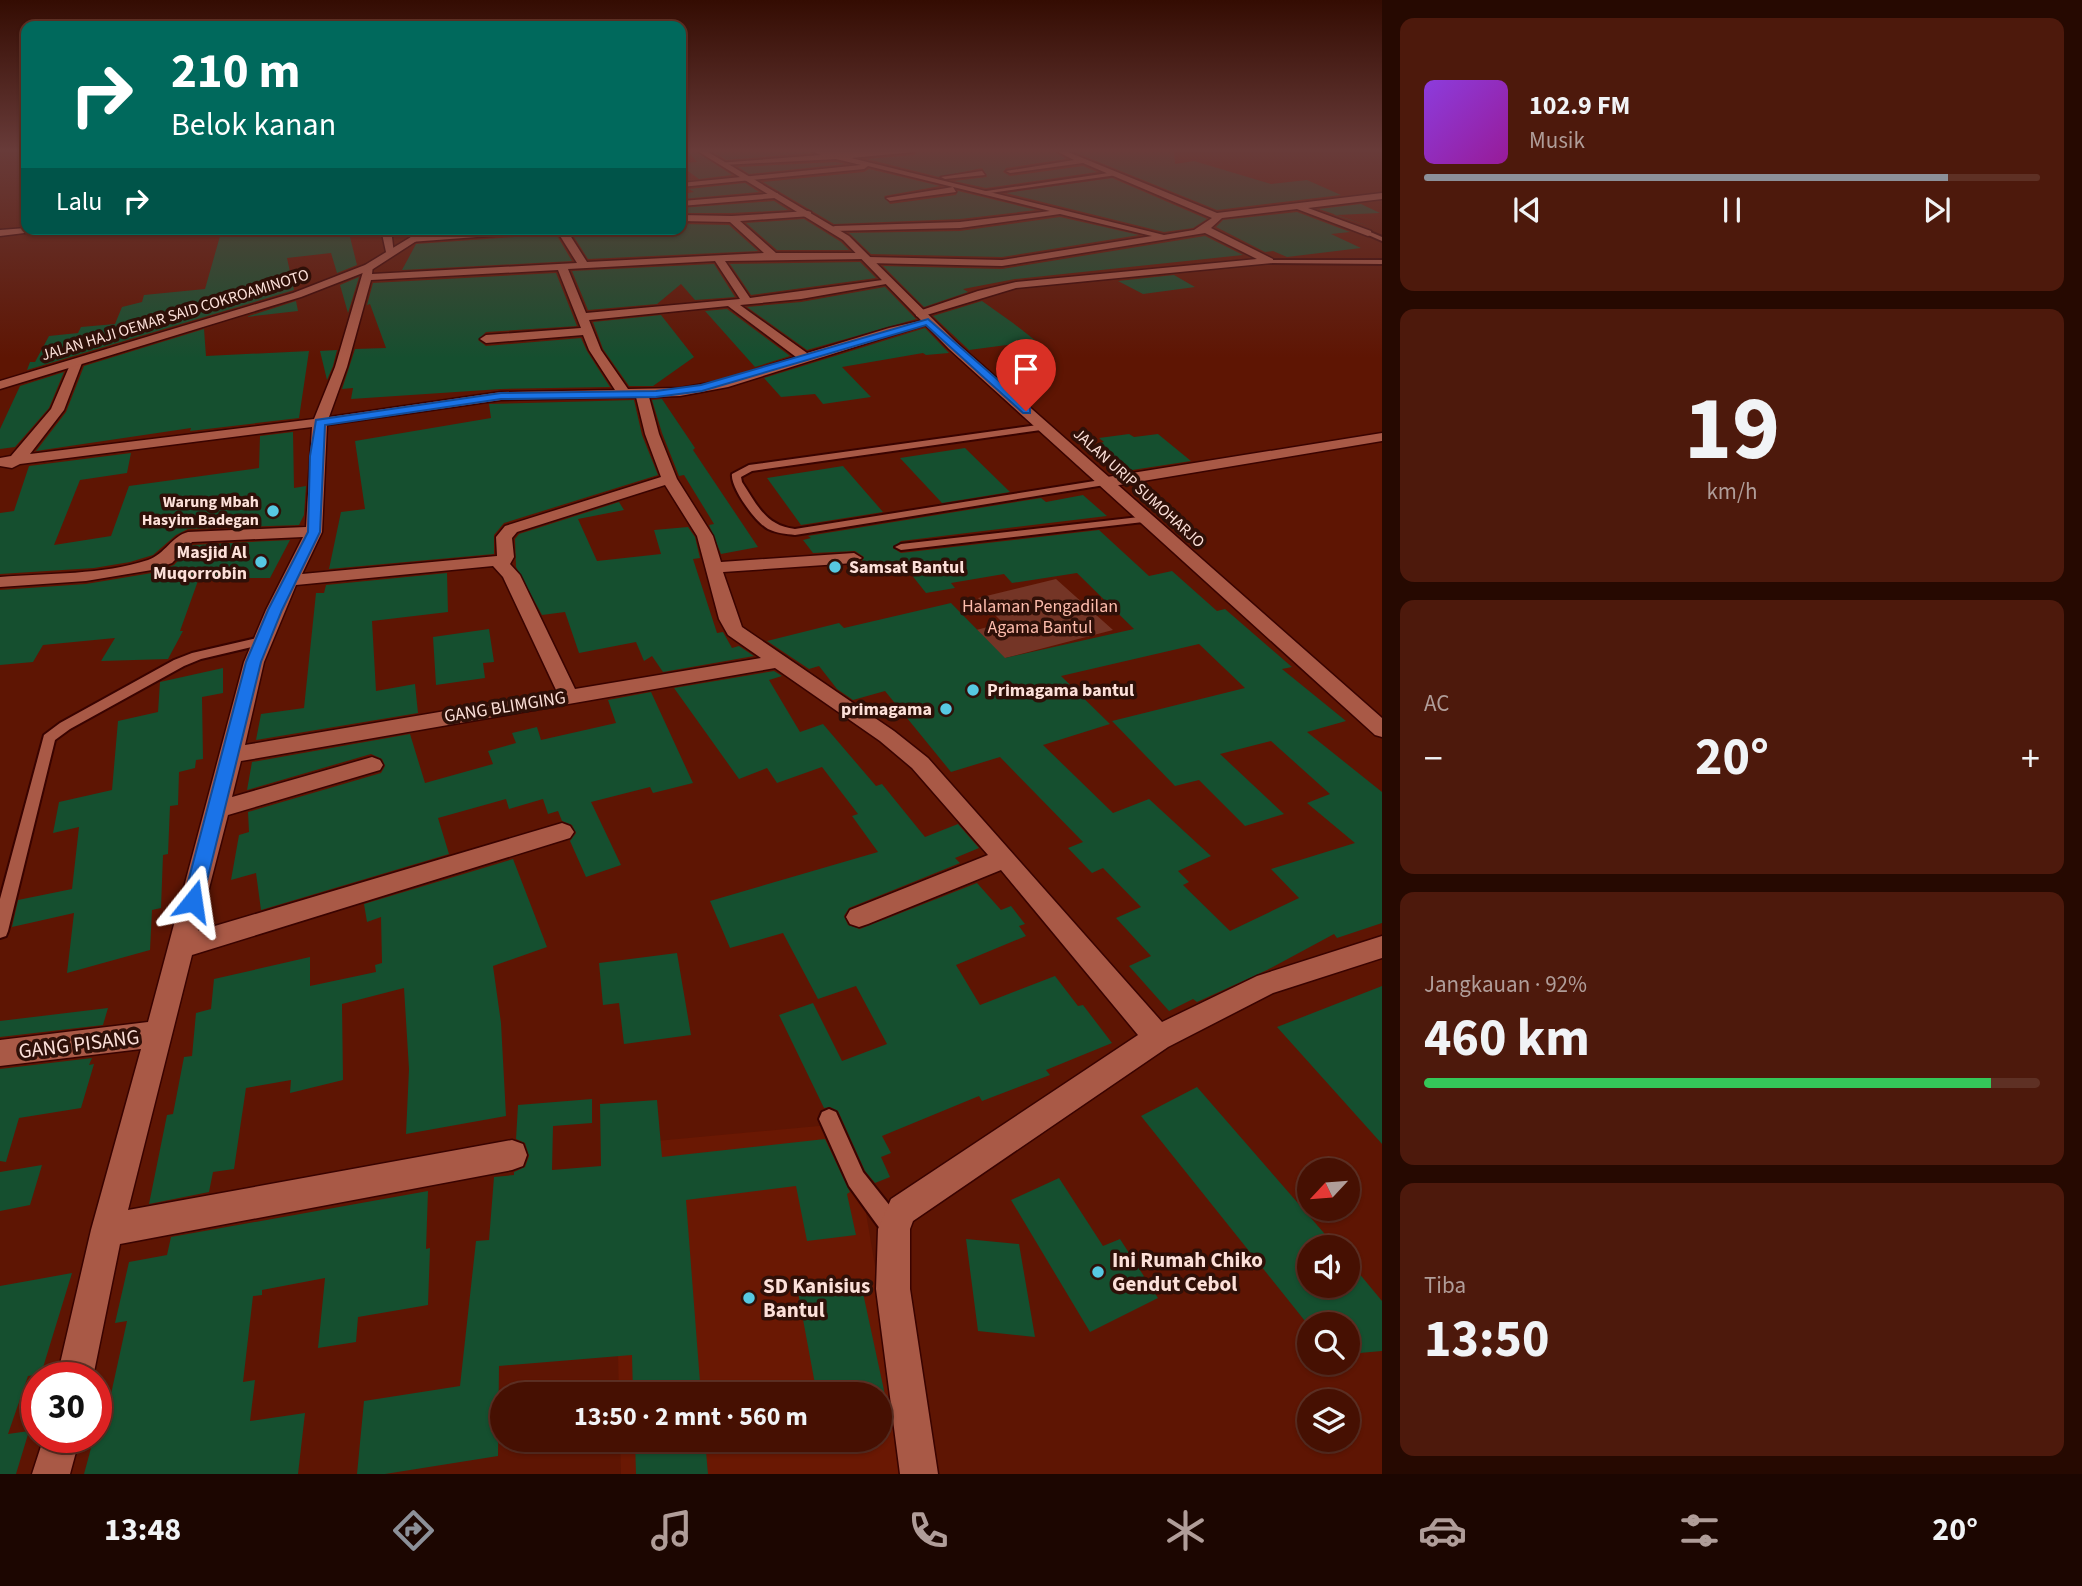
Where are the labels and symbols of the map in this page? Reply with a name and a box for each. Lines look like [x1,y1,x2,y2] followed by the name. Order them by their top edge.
[38,264,312,366] street label: JALAN HAJI OEMAR SAID COKROAMINOTO
[996,339,1056,411] pin
[1069,423,1209,553] street label: JALAN URIP SUMOHARJO
[142,491,259,531] place label: Warung Mbah Hasyim Badegan
[265,503,281,519] marker: Warung Mbah Hasyim Badegan
[153,540,247,586] place label: Masjid Al Muqorrobin
[253,554,269,570] marker: Masjid Al Muqorrobin
[849,555,964,580] place label: Samsat Bantul
[827,559,843,575] marker: Samsat Bantul
[962,594,1118,640] park label: Halaman Pengadilan Agama Bantul
[987,678,1134,703] place label: Primagama bantul
[965,682,981,698] marker: Primagama bantul
[442,685,568,729] street label: GANG BLIMGING
[841,697,932,722] place label: primagama
[938,701,954,717] marker: primagama
[156,864,230,938] position arrow
[17,1022,141,1066] street label: GANG PISANG
[1297,1158,1360,1222] north arrow
[1112,1245,1263,1299] place label: Ini Rumah Chiko Gendut Cebol
[1090,1264,1106,1280] marker: Ini Rumah Chiko Gendut Cebol
[763,1271,870,1325] place label: SD Kanisius Bantul
[741,1290,757,1306] marker: SD Kanisius Bantul
[21,1362,112,1453] speed limit sign: 30

